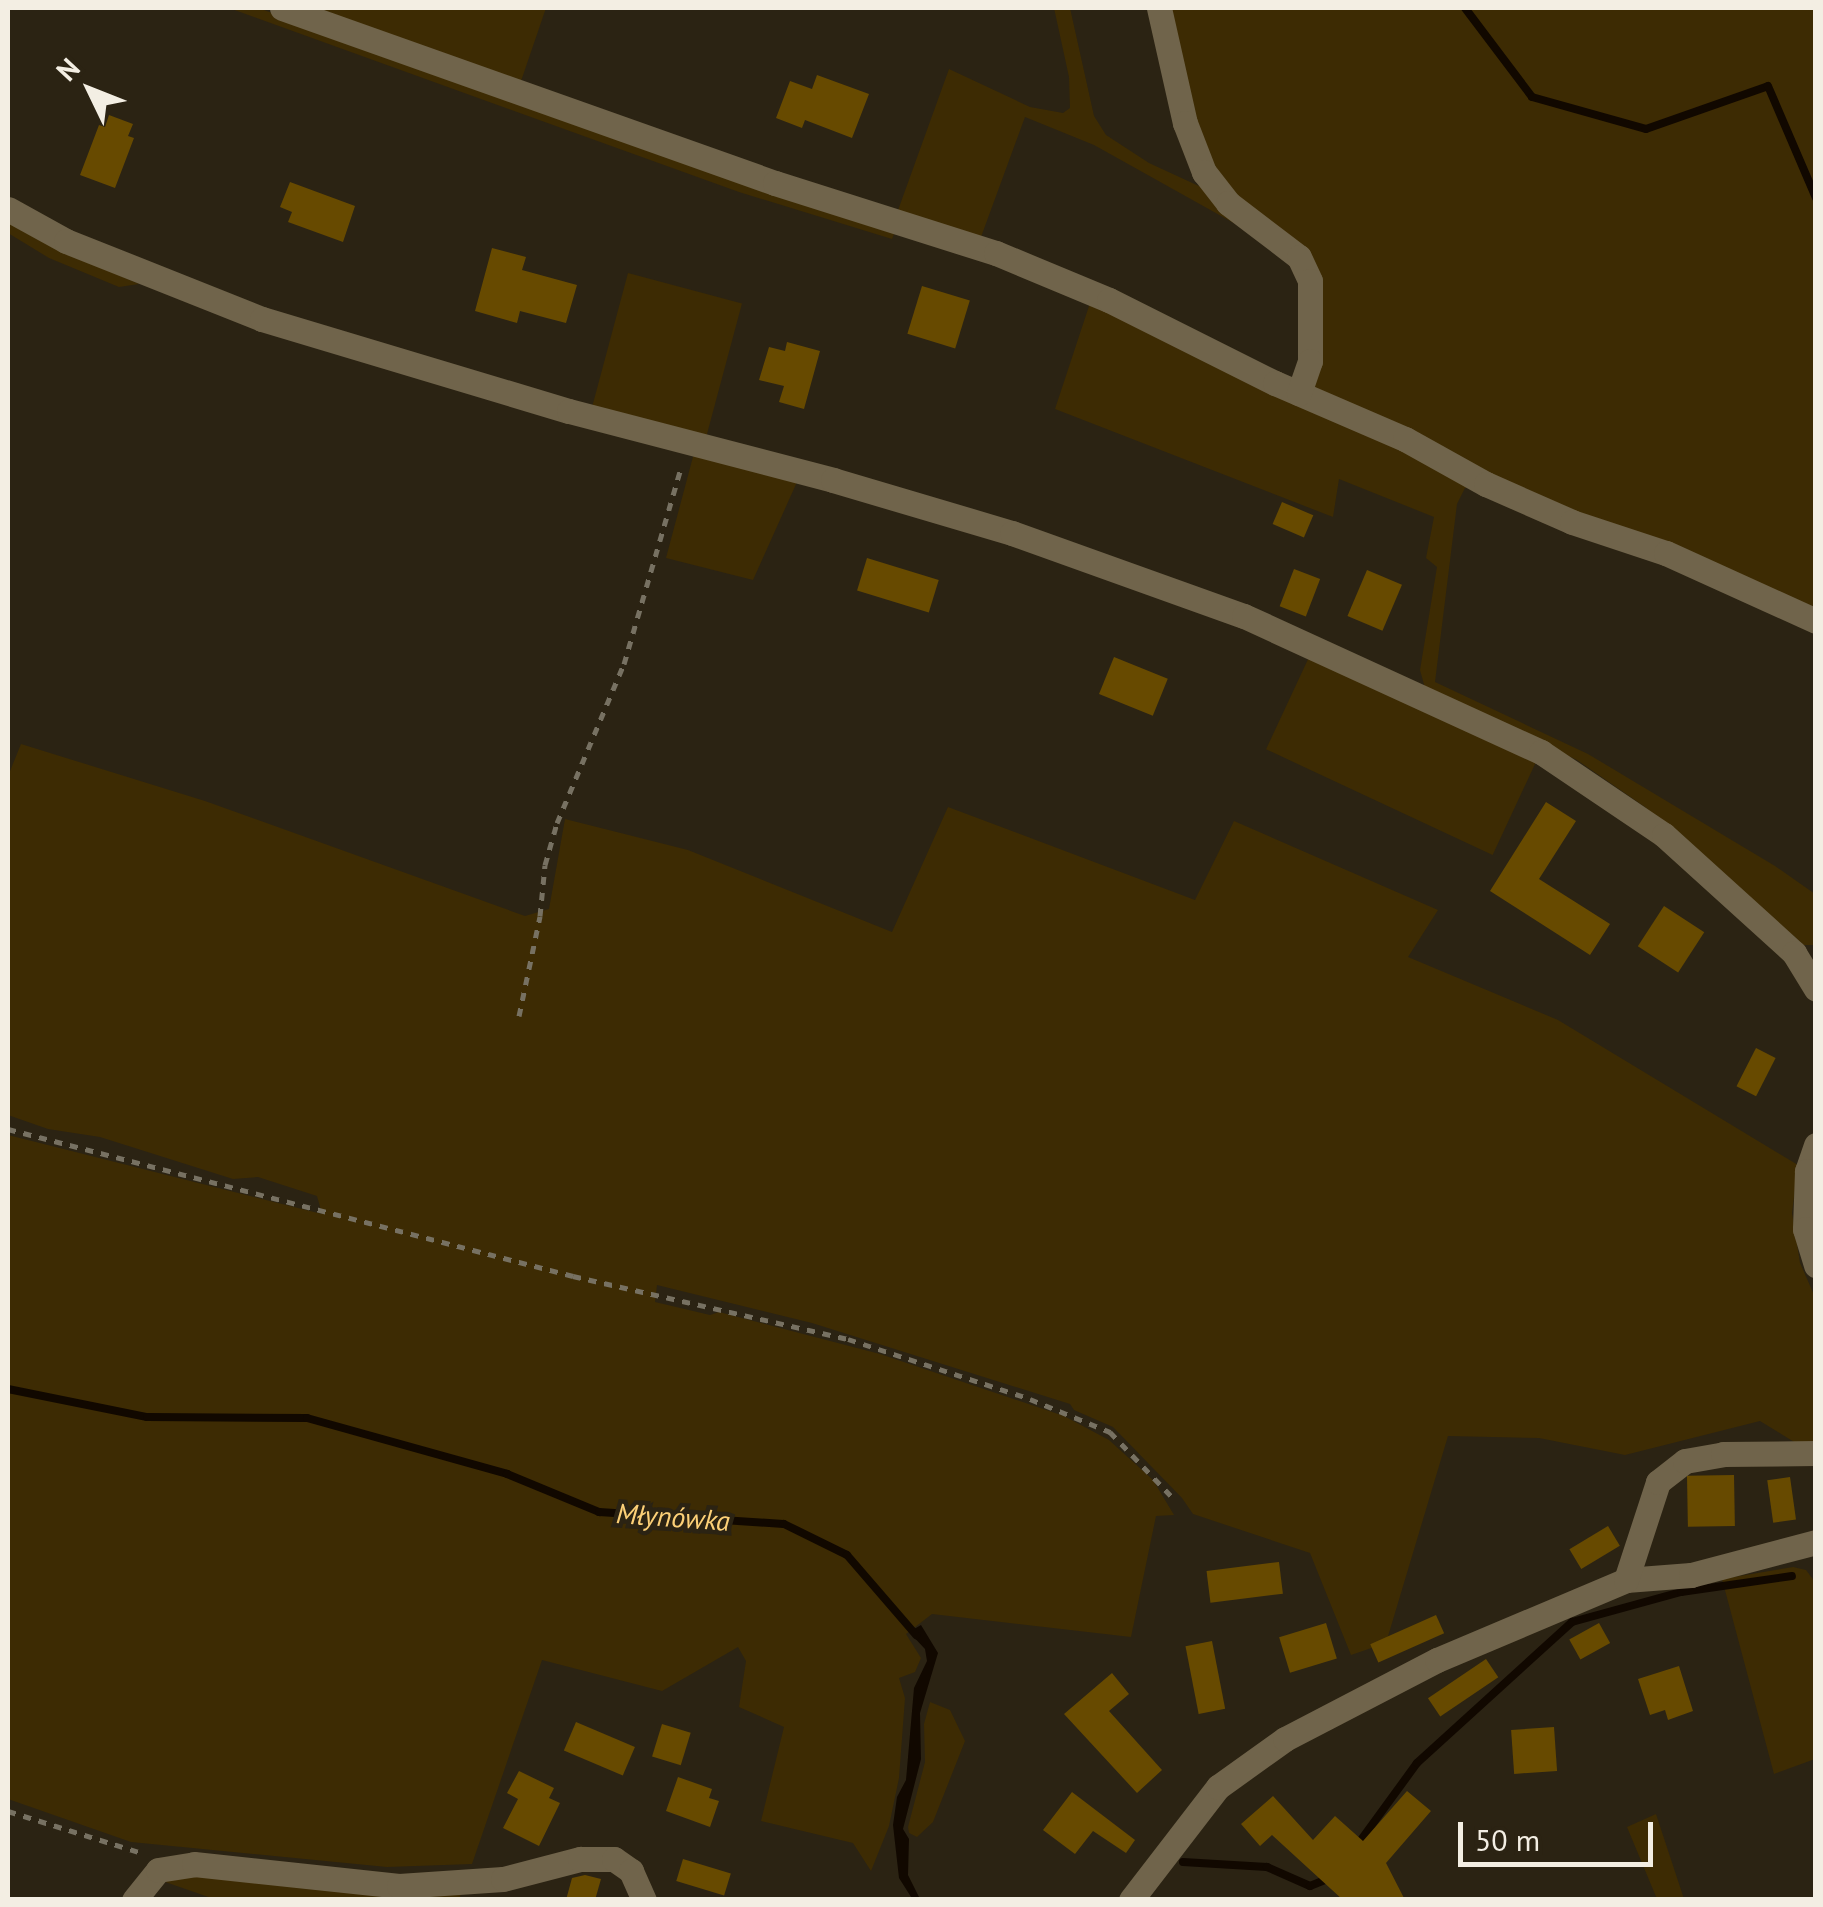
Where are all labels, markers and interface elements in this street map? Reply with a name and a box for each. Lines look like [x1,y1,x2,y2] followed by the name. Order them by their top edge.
[40,40,140,140] north arrow
[48,50,88,89] text: N
[615,1496,731,1538] water label: Młynówka
[1463,1802,1658,1864] scale bar
[1475,1820,1540,1859] text: 50 m

